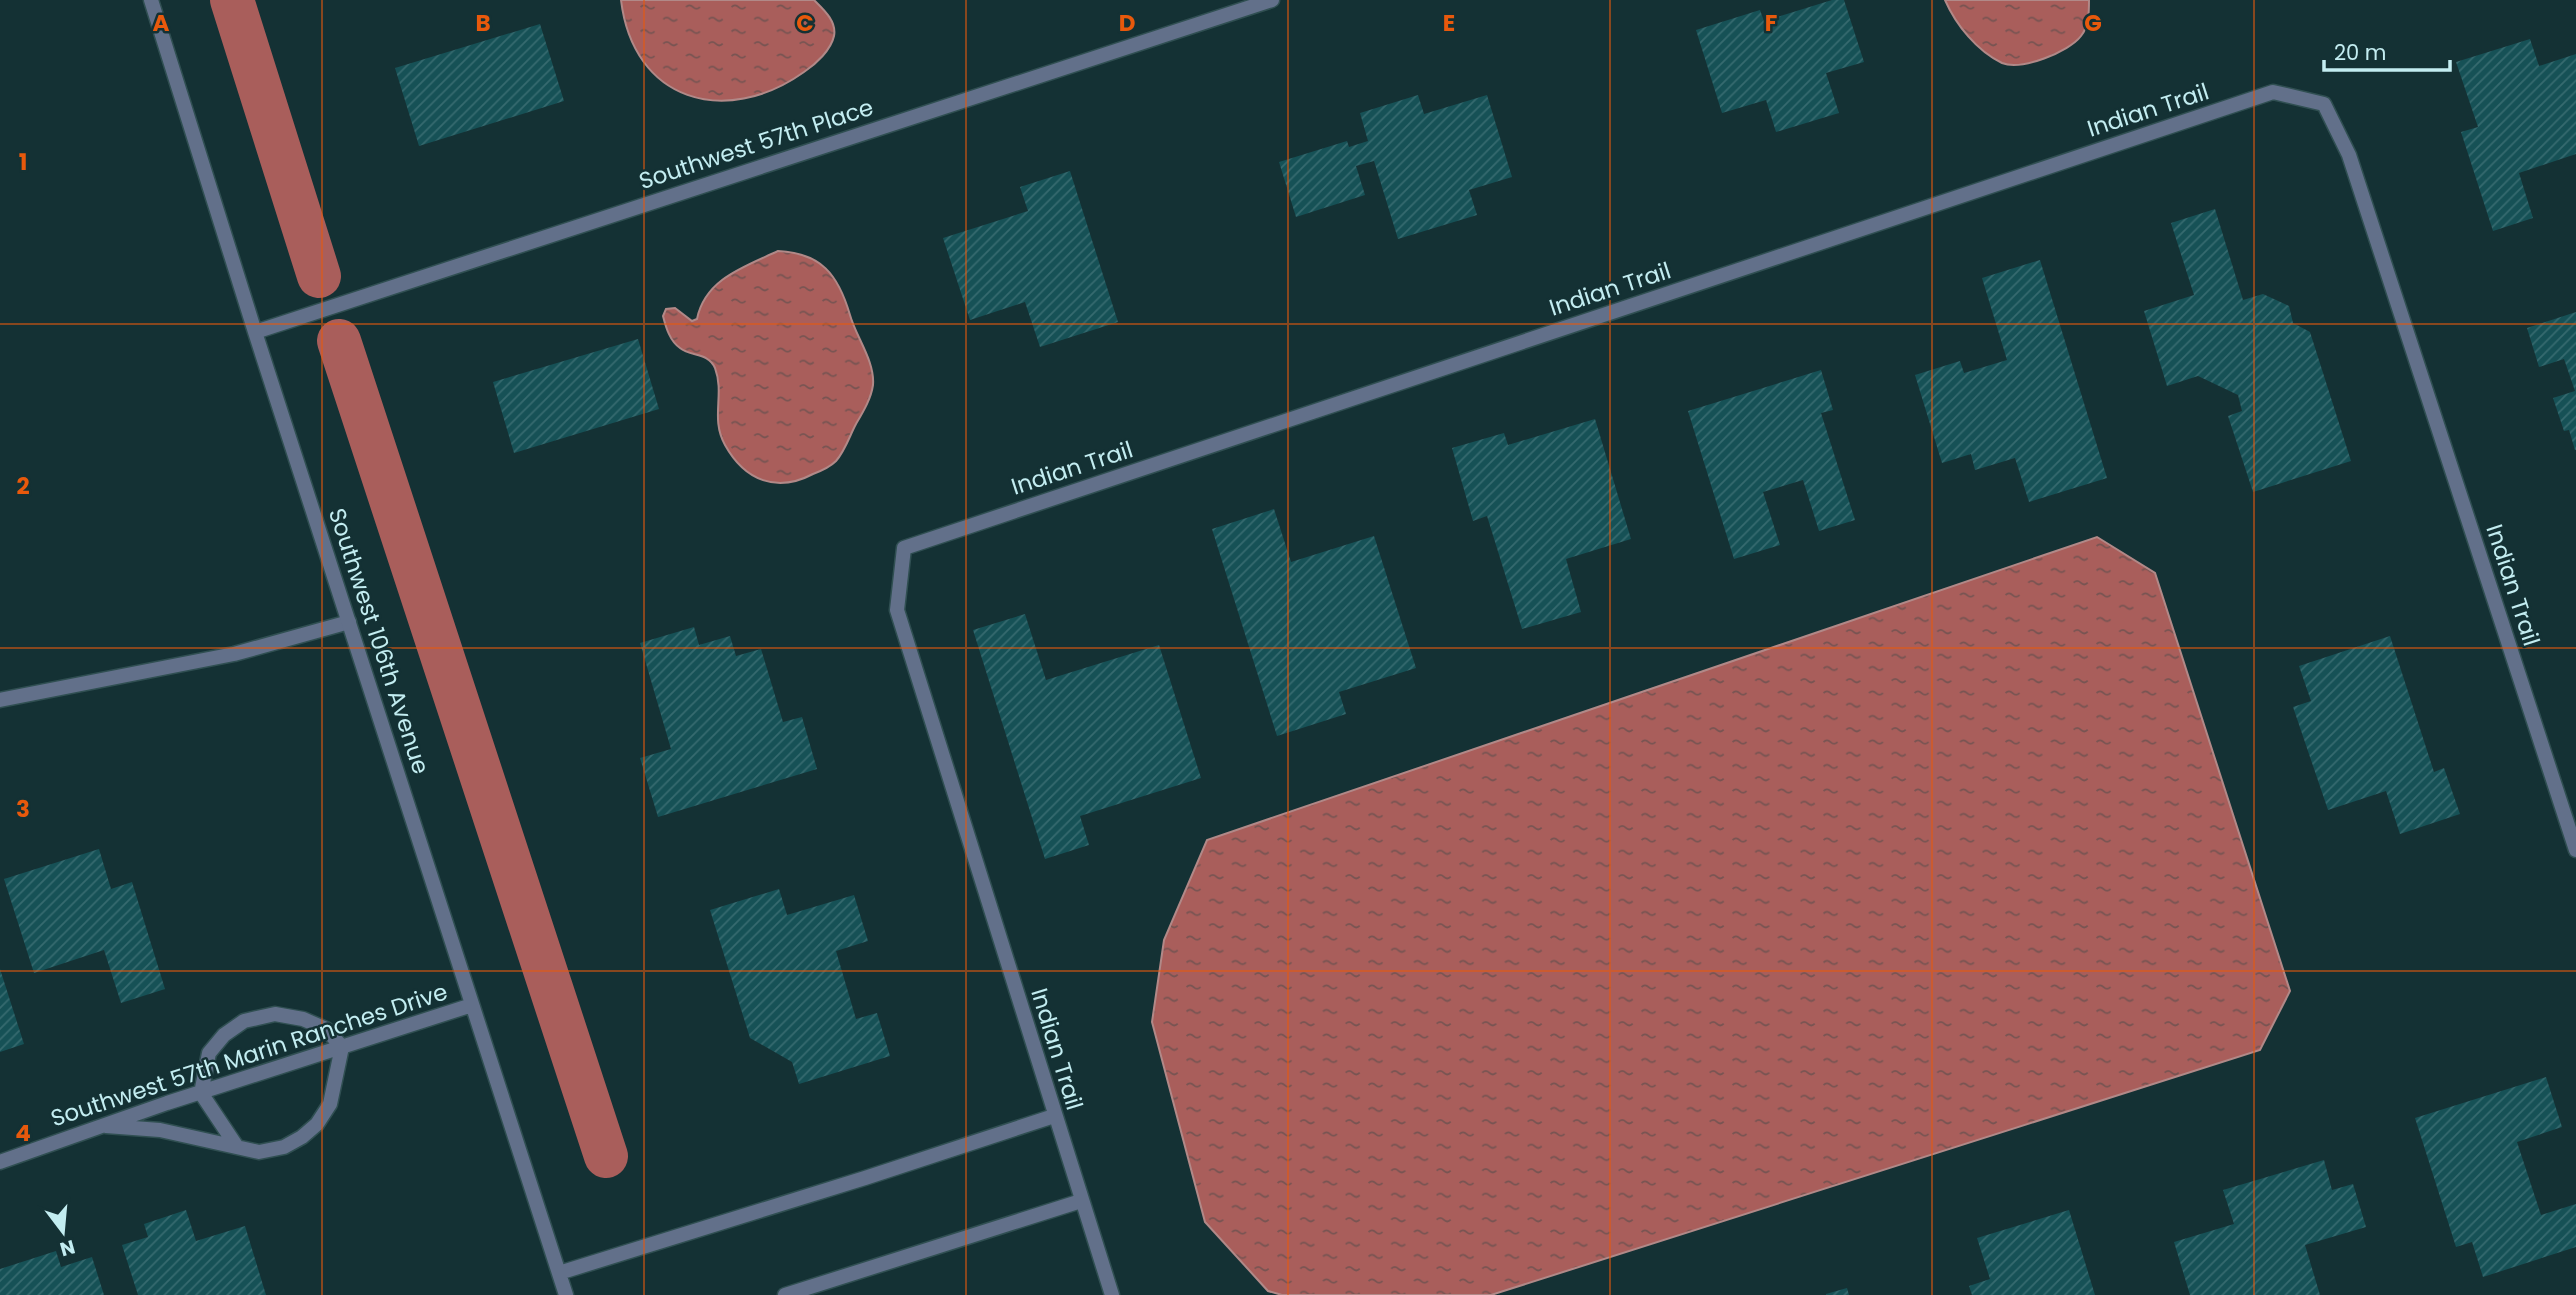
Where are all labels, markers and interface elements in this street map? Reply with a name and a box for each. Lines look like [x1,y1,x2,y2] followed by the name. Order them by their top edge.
[153,7,170,39] text: A
[475,7,491,39] text: B
[796,7,814,39] text: C
[1119,7,1135,39] text: D
[1443,7,1455,39] text: E
[1765,7,1777,39] text: F
[2084,7,2102,39] text: G
[2324,28,2450,72] scale bar
[2334,38,2387,67] text: 20 m
[2083,75,2213,145] street label: Indian Trail
[635,91,877,197] street label: Southwest 57th Place
[19,146,27,178] text: 1
[1545,254,1675,324] street label: Indian Trail
[1007,433,1137,503] street label: Indian Trail
[16,470,30,502] text: 2
[321,504,437,778] street label: Southwest 106th Avenue
[2478,520,2548,650] street label: Indian Trail
[16,793,30,825] text: 3
[47,976,451,1134] street label: Southwest 57th Marin Ranches Drive
[1023,984,1091,1114] street label: Indian Trail
[15,1117,31,1149] text: 4
[28,1197,98,1267] north arrow
[57,1233,78,1263] text: N

